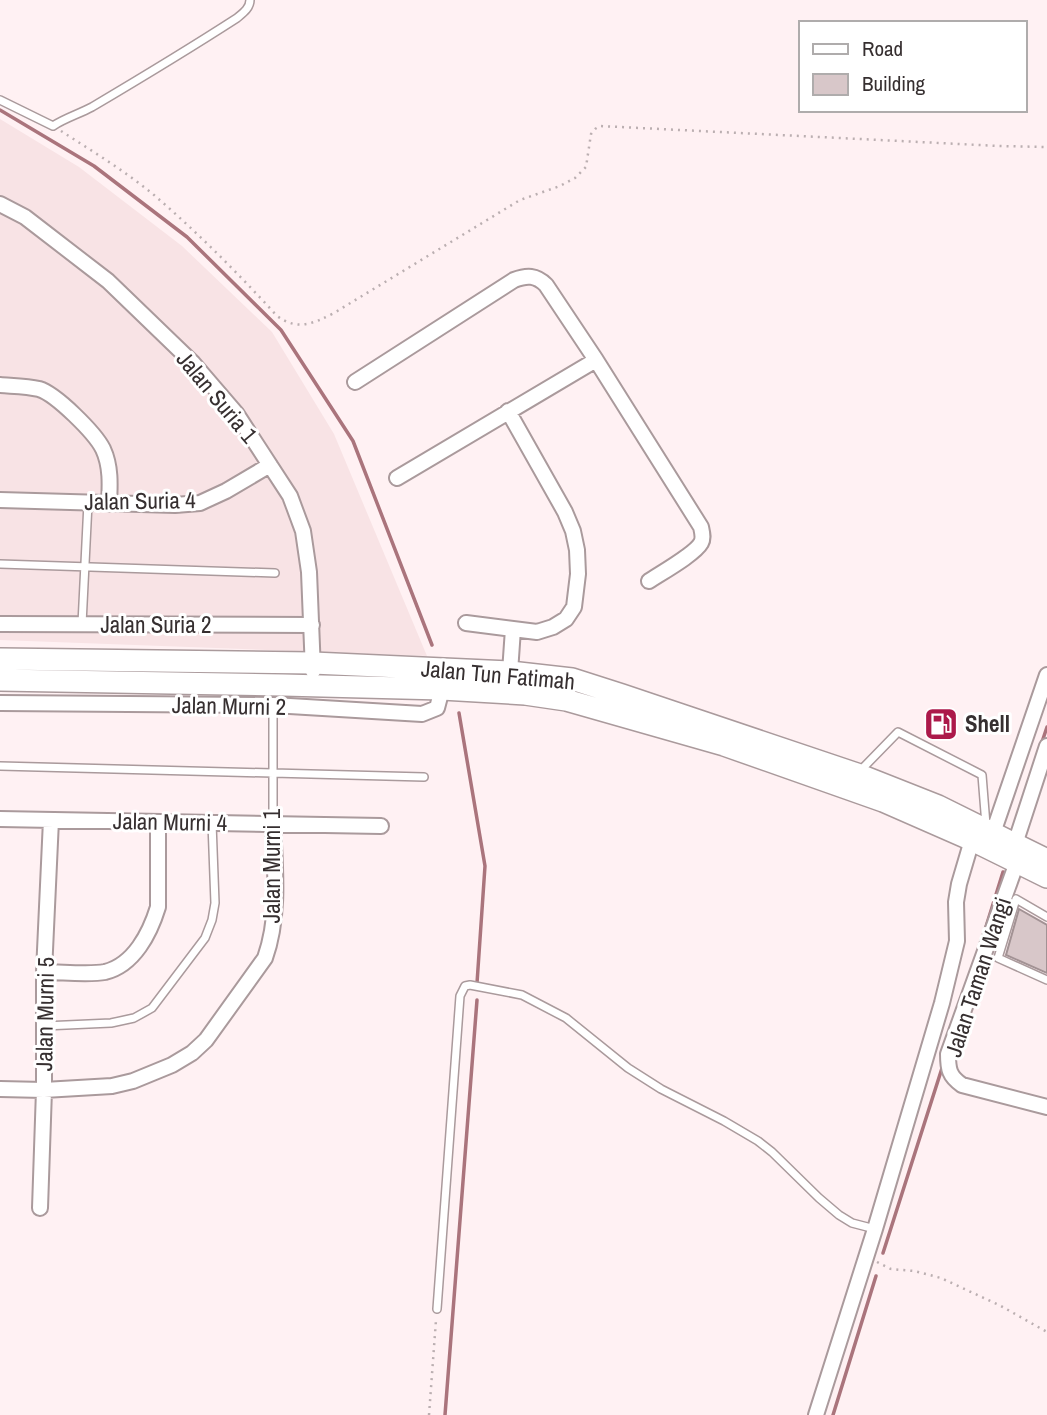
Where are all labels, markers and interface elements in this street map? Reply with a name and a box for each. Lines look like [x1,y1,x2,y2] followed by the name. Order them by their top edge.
[799,21,1026,112] legend
[862,34,903,63] text: Road
[862,69,926,98] text: Building
[170,344,265,450] street label: Jalan Suria 1
[84,484,196,517] street label: Jalan Suria 4
[100,609,212,640] street label: Jalan Suria 2
[420,652,576,697] street label: Jalan Tun Fatimah
[172,689,286,722] street label: Jalan Murni 2
[922,705,960,743] fuel station icon: Shell
[965,708,1010,739] place label: Shell
[113,805,228,838] street label: Jalan Murni 4
[256,808,287,923] street label: Jalan Murni 1
[937,893,1018,1061] street label: Jalan Taman Wangi
[28,957,61,1071] street label: Jalan Murni 5

